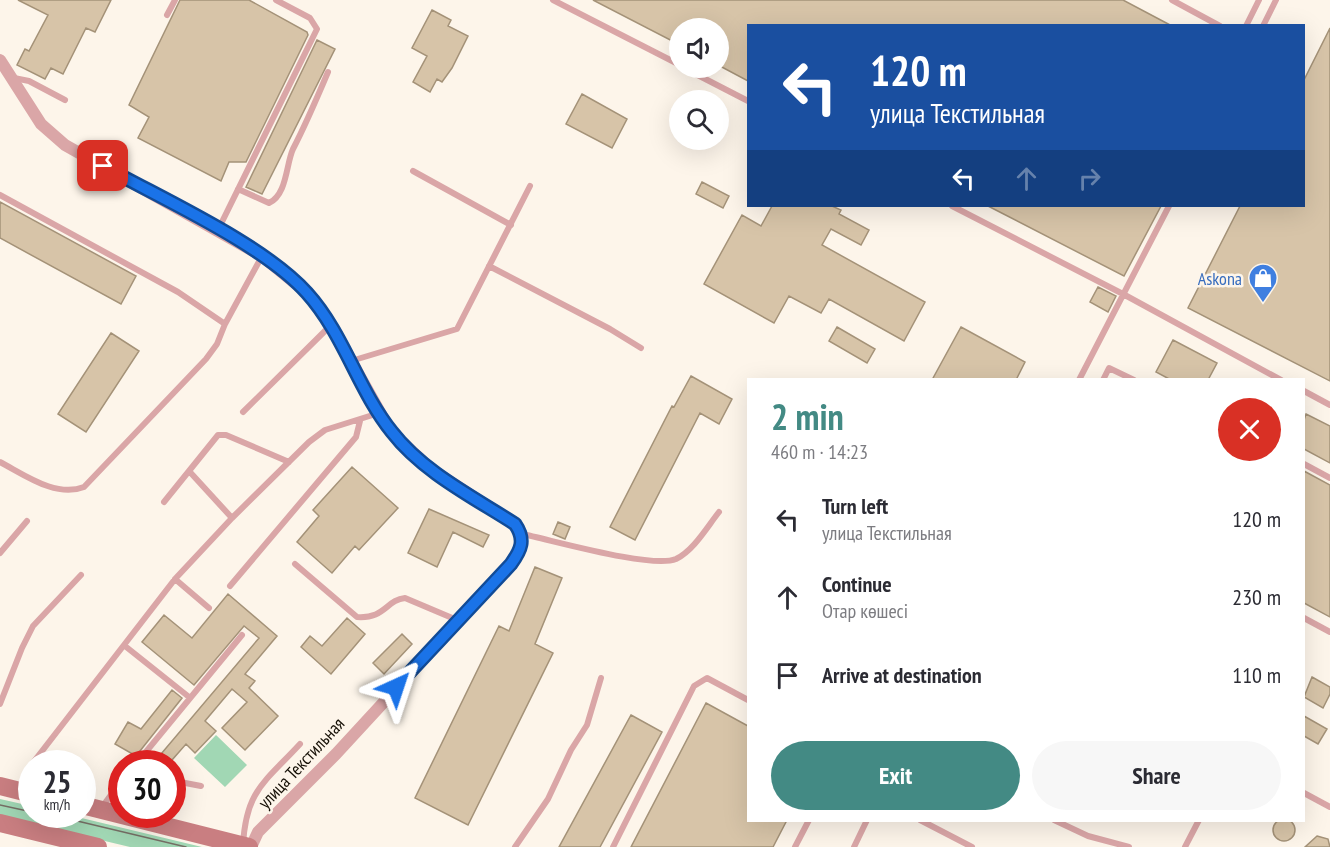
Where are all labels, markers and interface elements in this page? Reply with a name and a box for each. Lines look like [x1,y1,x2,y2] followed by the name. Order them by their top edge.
[669,18,729,150] map controls
[669,18,729,78] button: sound
[870,43,967,98] text: 120 m
[771,48,849,126] icon: left
[669,90,729,150] button: search
[870,96,1045,130] text: улица Текстильная
[77,140,128,191] pin
[86,149,119,182] icon: arrive
[947,162,980,195] icon: left
[1010,162,1043,195] icon: ahead
[1073,162,1106,195] icon: right
[1247,262,1279,304] shop icon: Askona
[1198,267,1242,290] place label: Askona
[771,393,844,440] text: 2 min
[1218,398,1281,461] button: close
[771,439,868,465] text: 460 m · 14:23
[822,492,888,520] text: Turn left
[771,503,804,536] icon: left
[1232,505,1281,533] text: 120 m
[822,520,952,546] text: улица Текстильная
[822,570,892,598] text: Continue
[771,581,804,614] icon: ahead
[1232,583,1281,611] text: 230 m
[822,598,908,624] text: Отар көшесі
[364,655,428,719] position arrow
[771,659,804,692] icon: arrive
[822,661,982,689] text: Arrive at destination
[1232,661,1281,689] text: 110 m
[253,712,349,814] street label: улица Текстильная
[771,741,1020,810] button: Exit
[1032,741,1281,810] button: Share
[108,750,186,828] speed limit sign: 30
[43,762,71,801] text: 25
[44,795,70,814] text: km/h

